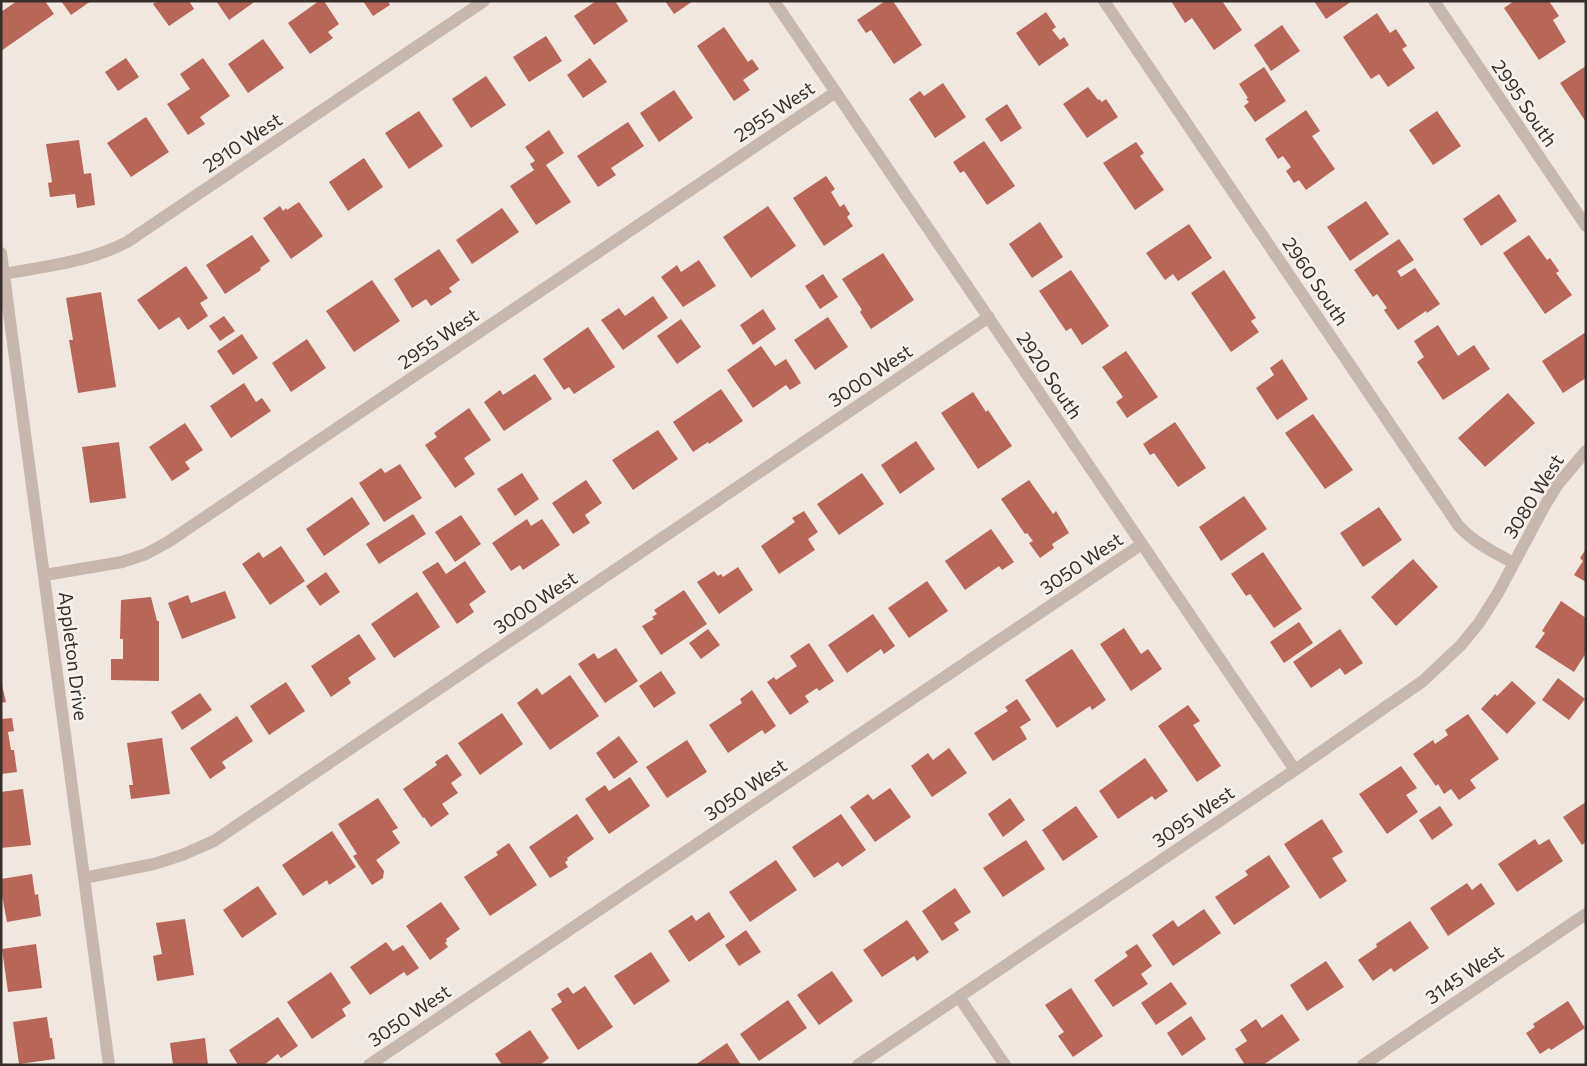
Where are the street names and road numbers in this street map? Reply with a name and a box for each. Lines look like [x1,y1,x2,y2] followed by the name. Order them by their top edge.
[1488,55,1562,151] street label: 2995 South
[729,76,819,146] street label: 2955 West
[198,107,286,177] street label: 2910 West
[1278,233,1354,329] street label: 2960 South
[393,303,483,373] street label: 2955 West
[1012,327,1088,423] street label: 2920 South
[824,338,916,411] street label: 3000 West
[1498,449,1568,542] street label: 3080 West
[1035,527,1127,599] street label: 3050 West
[489,565,581,638] street label: 3000 West
[55,590,93,722] street label: Appleton Drive
[699,753,791,825] street label: 3050 West
[1148,780,1238,852] street label: 3095 West
[1421,939,1508,1009] street label: 3145 West
[363,979,455,1051] street label: 3050 West

